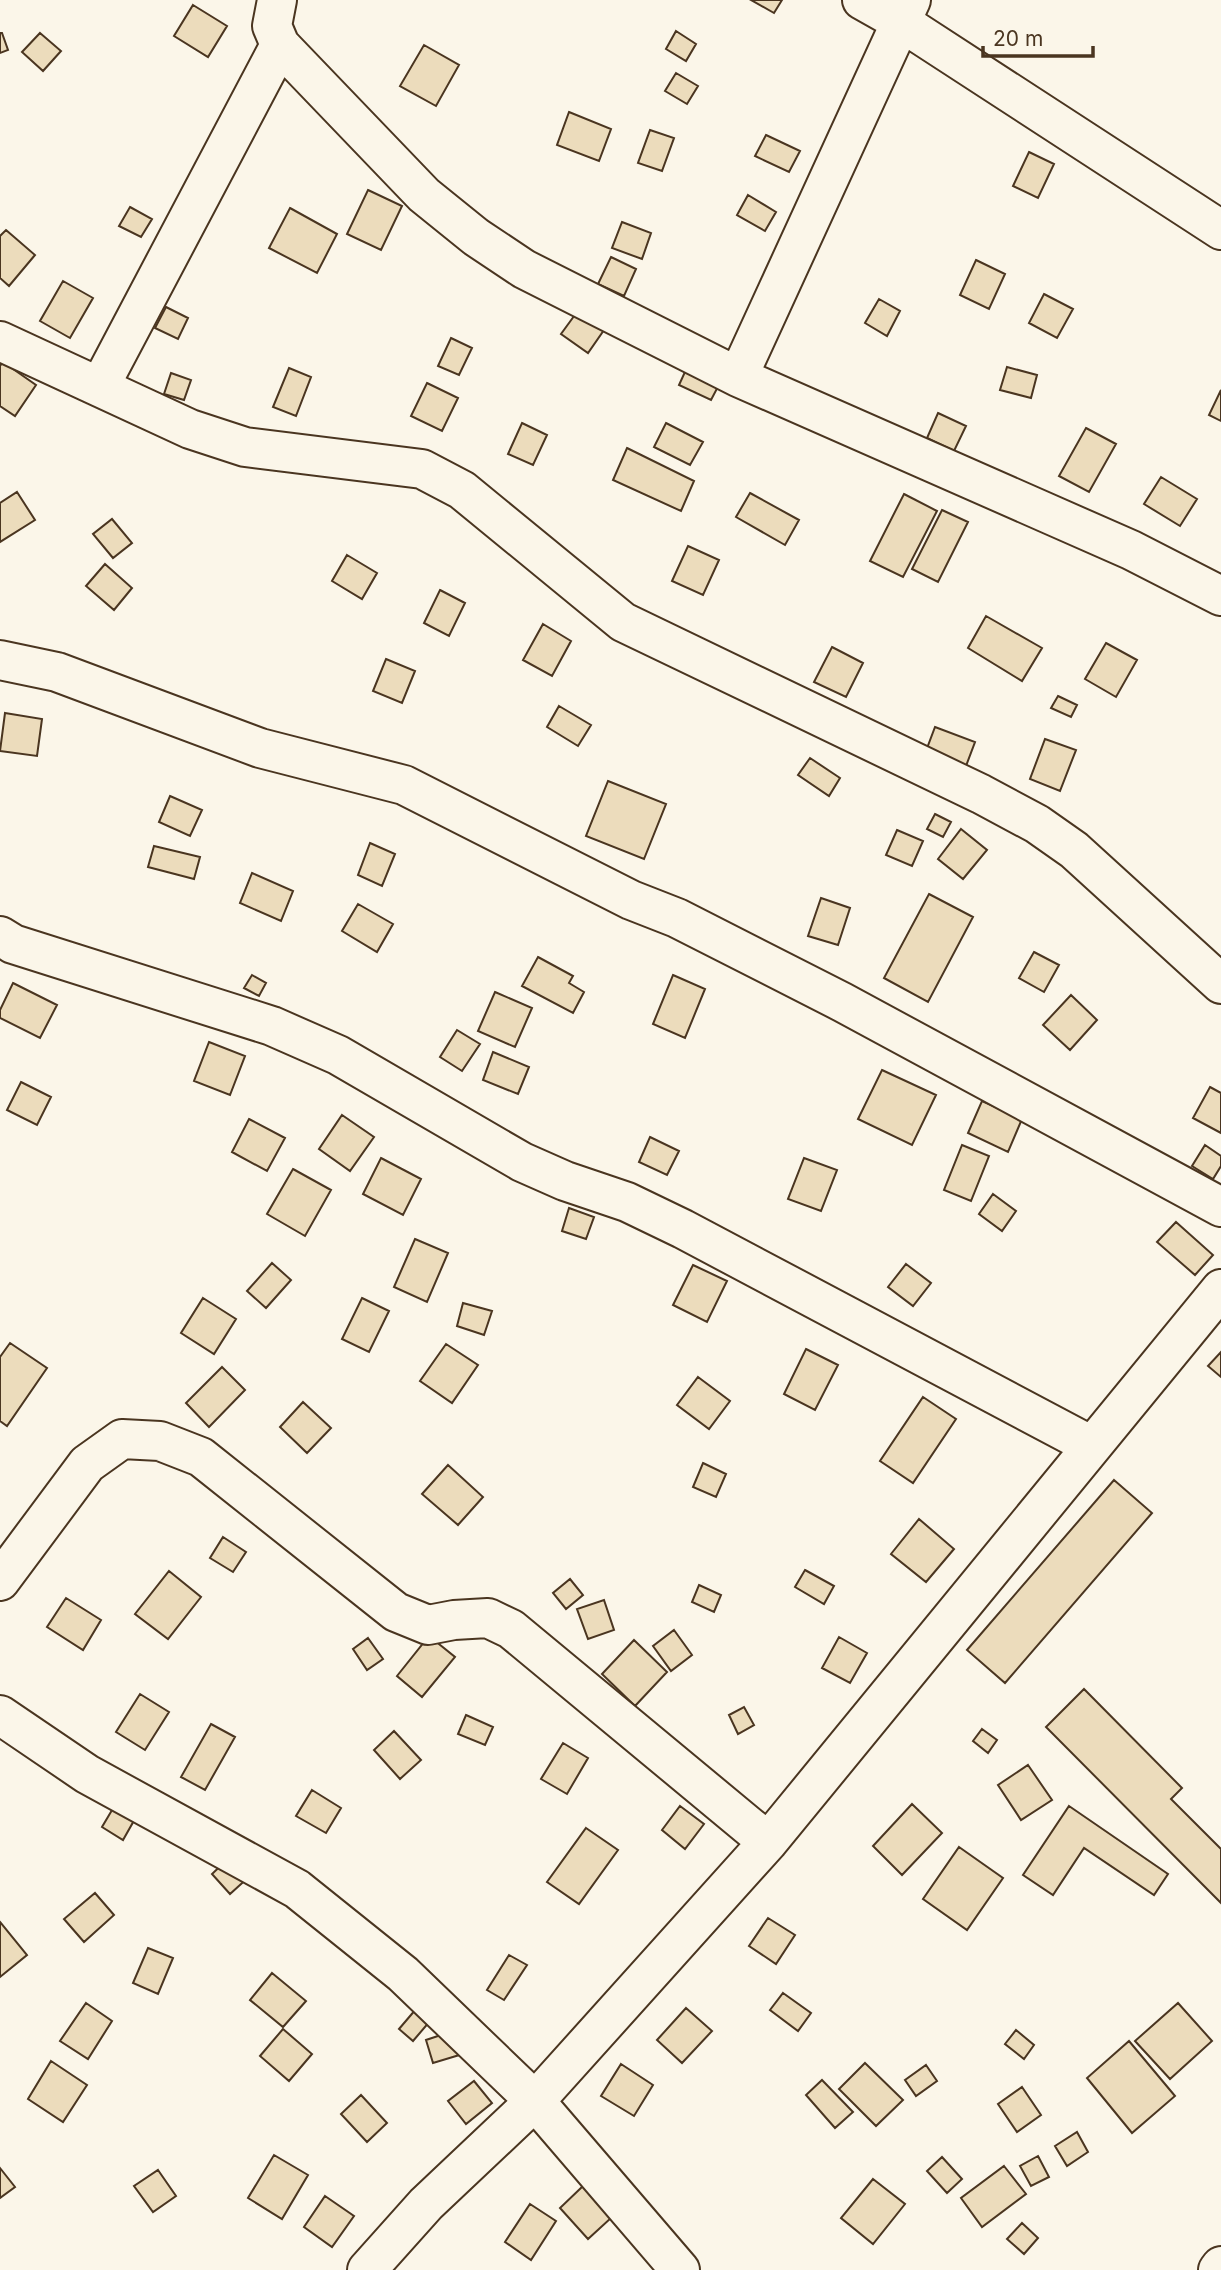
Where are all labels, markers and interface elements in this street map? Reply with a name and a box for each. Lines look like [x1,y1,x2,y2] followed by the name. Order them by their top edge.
[983,14,1093,58] scale bar
[993,26,1043,51] text: 20 m

